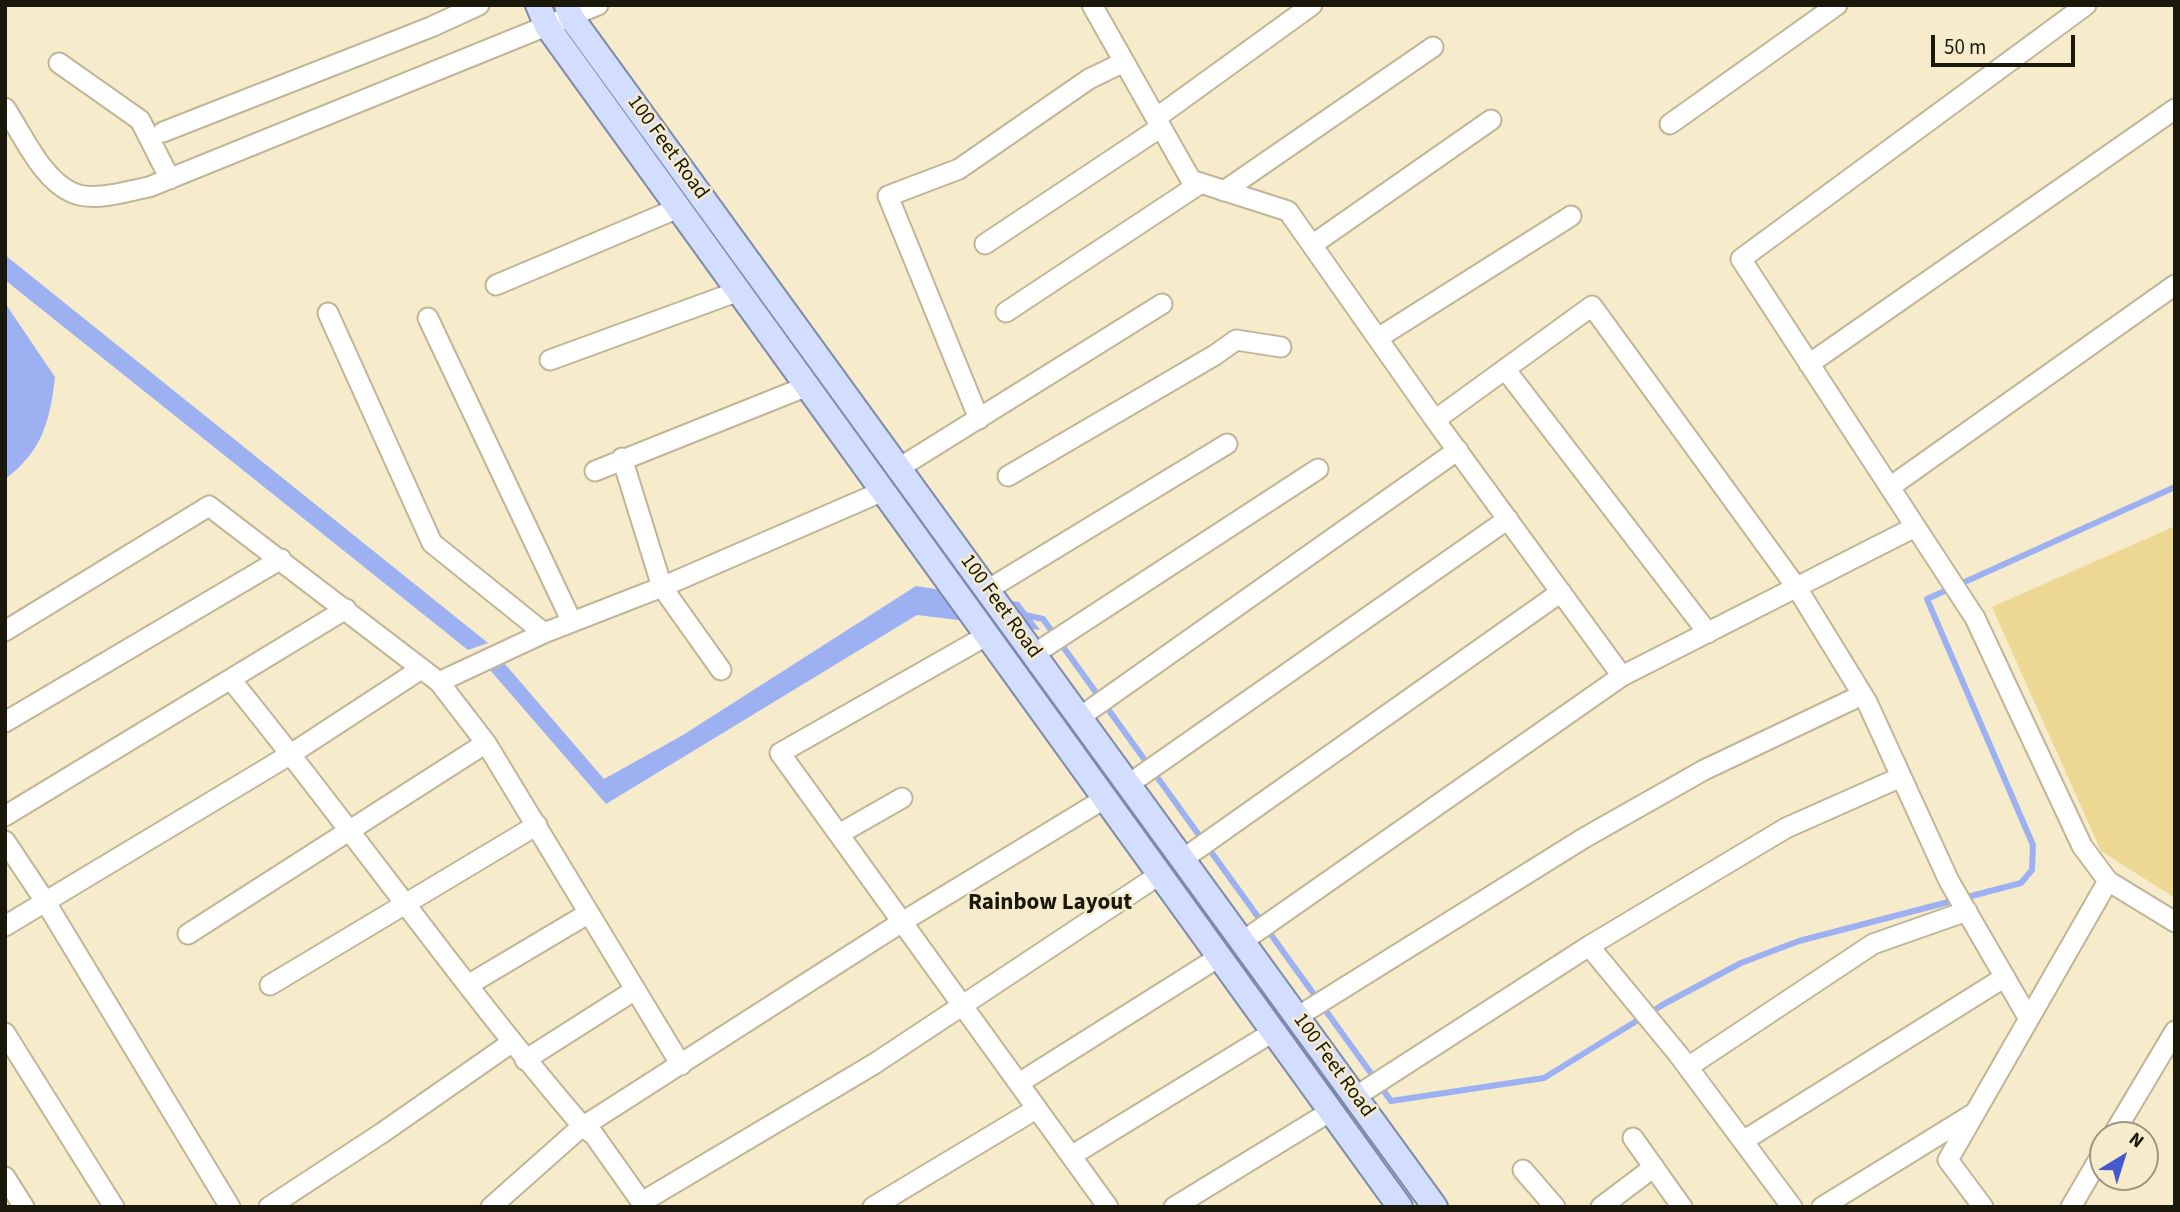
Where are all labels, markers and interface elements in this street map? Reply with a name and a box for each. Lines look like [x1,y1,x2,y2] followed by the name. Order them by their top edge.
[1935,21,2078,65] scale bar
[1944,32,1986,62] text: 50 m
[621,91,713,205] street label: 100 Feet Road
[954,550,1046,664] street label: 100 Feet Road
[968,890,1132,918] district label: Rainbow Layout
[1287,1009,1379,1123] street label: 100 Feet Road
[2089,1121,2159,1191] north arrow
[2123,1126,2149,1155] text: N

